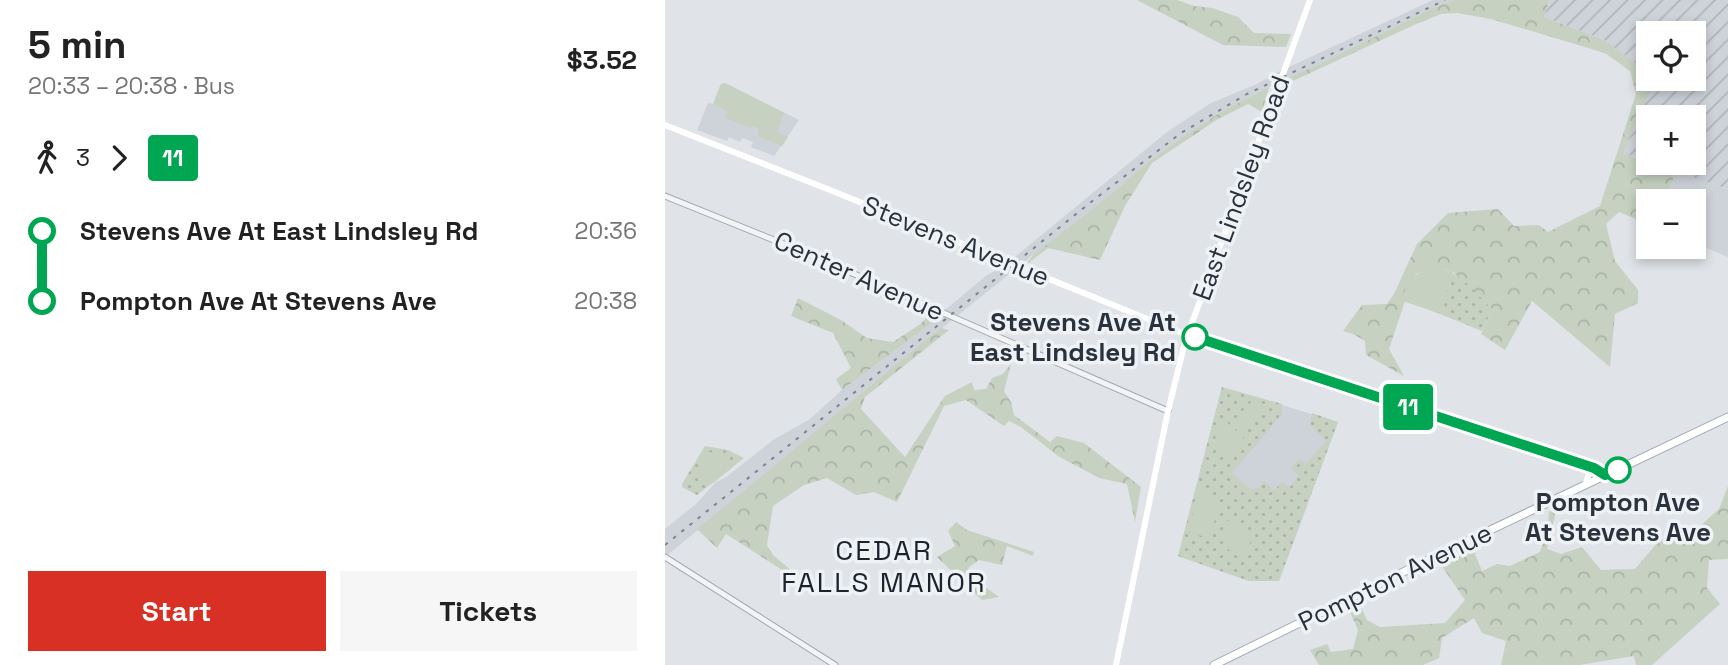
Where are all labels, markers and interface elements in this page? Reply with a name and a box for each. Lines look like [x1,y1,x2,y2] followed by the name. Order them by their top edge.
[28,21,126,69] text: 5 min
[1636,21,1706,259] map controls
[1636,21,1706,91] button: locate
[567,43,637,77] text: $3.52
[28,71,235,101] text: 20:33 – 20:38 · Bus
[1185,71,1297,305] street label: East Lindsley Road
[1636,105,1706,175] button: +
[28,139,66,177] icon: walk
[100,139,138,177] icon: forward
[162,142,184,173] text: 11
[76,143,90,173] text: 3
[857,188,1055,294] street label: Stevens Avenue
[1636,189,1706,259] button: −
[80,214,478,248] text: Stevens Ave At East Lindsley Rd
[575,216,637,246] text: 20:36
[769,223,949,329] street label: Center Avenue
[80,284,437,318] text: Pompton Ave At Stevens Ave
[574,286,637,316] text: 20:38
[970,305,1176,369] place label: Stevens Ave At East Lindsley Rd
[1182,324,1208,350] marker: Stevens Ave At East Lindsley Rd
[1377,384,1439,430] line badge: 11
[1397,391,1419,422] text: 11
[1605,457,1631,483] marker: Pompton Ave At Stevens Ave
[1525,485,1711,549] place label: Pompton Ave At Stevens Ave
[1292,515,1498,639] street label: Pompton Avenue
[781,532,987,600] district label: CEDAR FALLS MANOR
[28,571,326,651] button: Start
[340,571,637,651] button: Tickets

